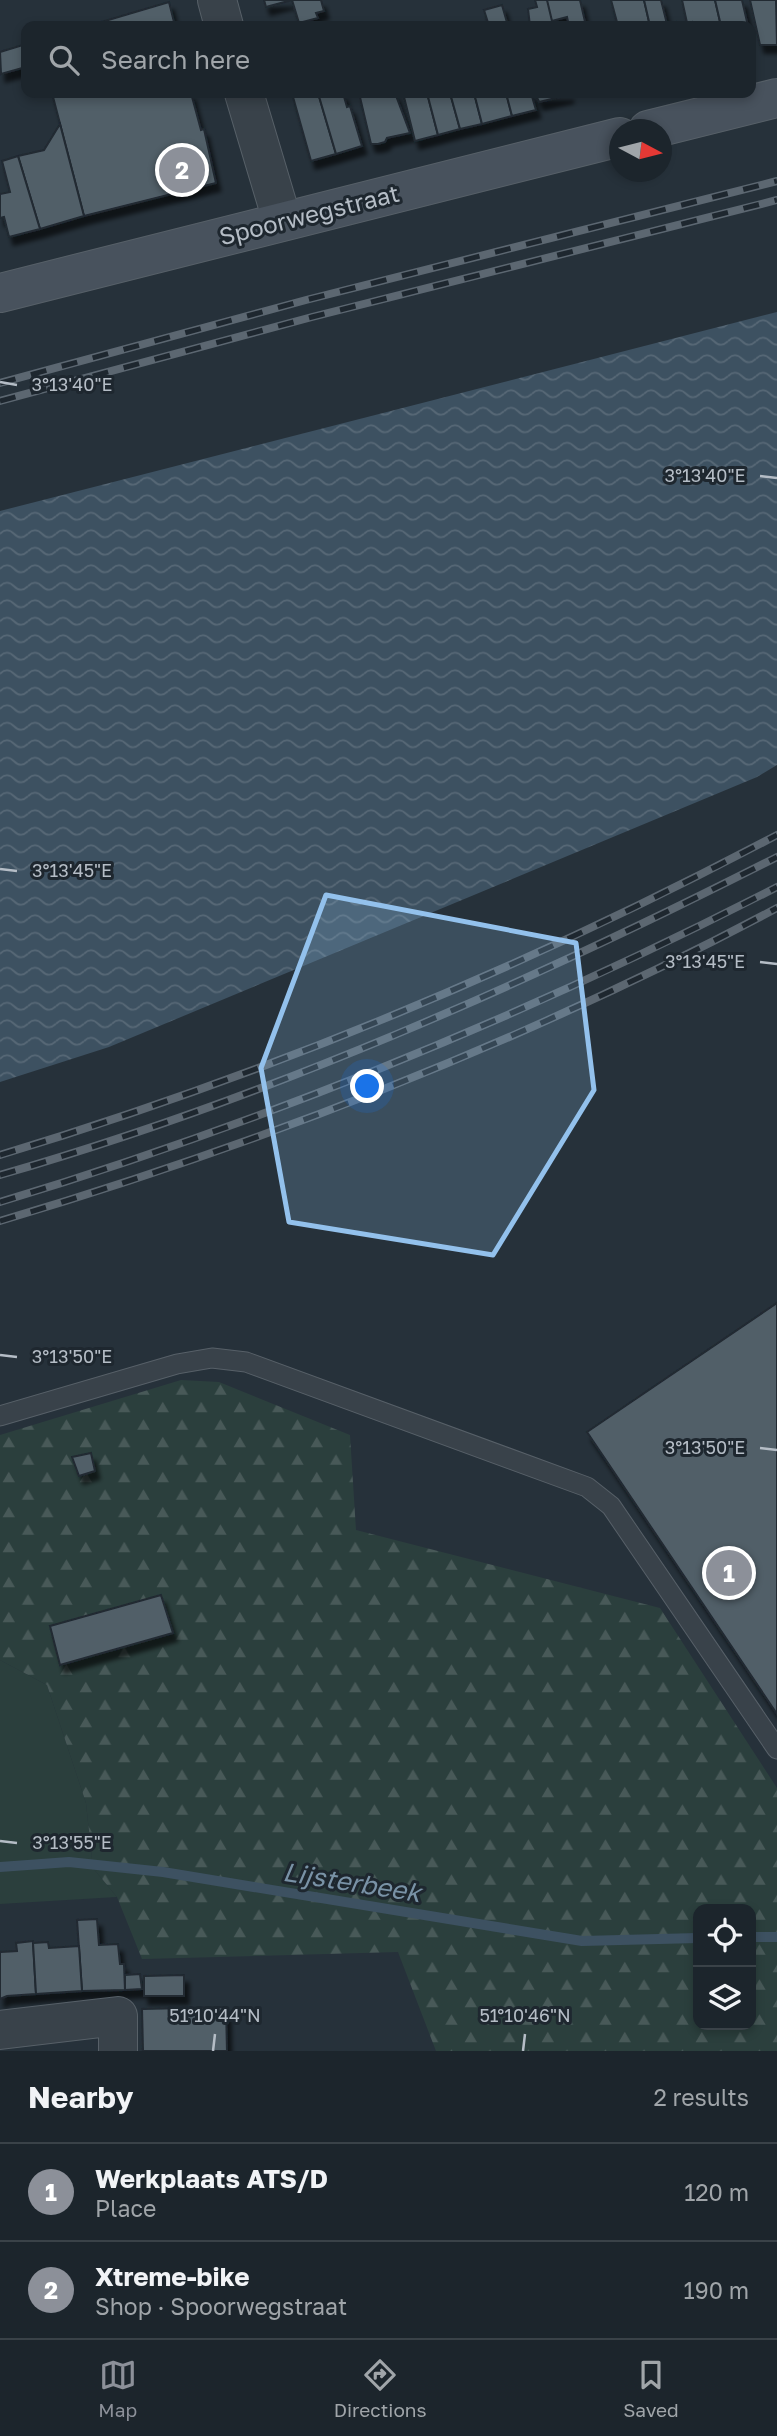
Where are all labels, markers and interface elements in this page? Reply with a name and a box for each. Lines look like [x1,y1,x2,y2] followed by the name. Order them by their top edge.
[21,21,756,98] search box
[45,41,83,79] icon: search
[101,44,250,75] text: Search here
[609,119,672,182] north arrow
[159,144,205,196] pin: 2
[216,178,402,250] street label: Spoorwegstraat
[32,373,112,395] text: 3°13'40"E
[665,464,745,486] text: 3°13'40"E
[32,859,112,881] text: 3°13'45"E
[665,950,745,972] text: 3°13'45"E
[350,1069,384,1103] your location
[32,1345,112,1367] text: 3°13'50"E
[665,1436,745,1458] text: 3°13'50"E
[706,1547,752,1599] pin: 1
[32,1831,112,1853] text: 3°13'55"E
[281,1856,425,1909] water label: Lijsterbeek
[693,1904,756,2030] map controls
[693,1904,756,1967] button: locate
[693,1967,756,2030] button: layers
[169,2004,261,2026] text: 51°10'44"N
[479,2004,571,2026] text: 51°10'46"N
[28,2079,133,2115] text: Nearby
[653,2083,749,2111] text: 2 results
[95,2163,328,2194] text: Werkplaats ATS/D
[45,2178,57,2206] text: 1
[684,2178,749,2206] text: 120 m
[95,2194,156,2222] text: Place
[95,2261,250,2292] text: Xtreme-bike
[44,2276,58,2304] text: 2
[684,2276,749,2304] text: 190 m
[95,2292,347,2320] text: Shop · Spoorwegstraat
[98,2356,137,2421] tab: Map
[334,2356,427,2421] tab: Directions
[623,2356,679,2421] tab: Saved

